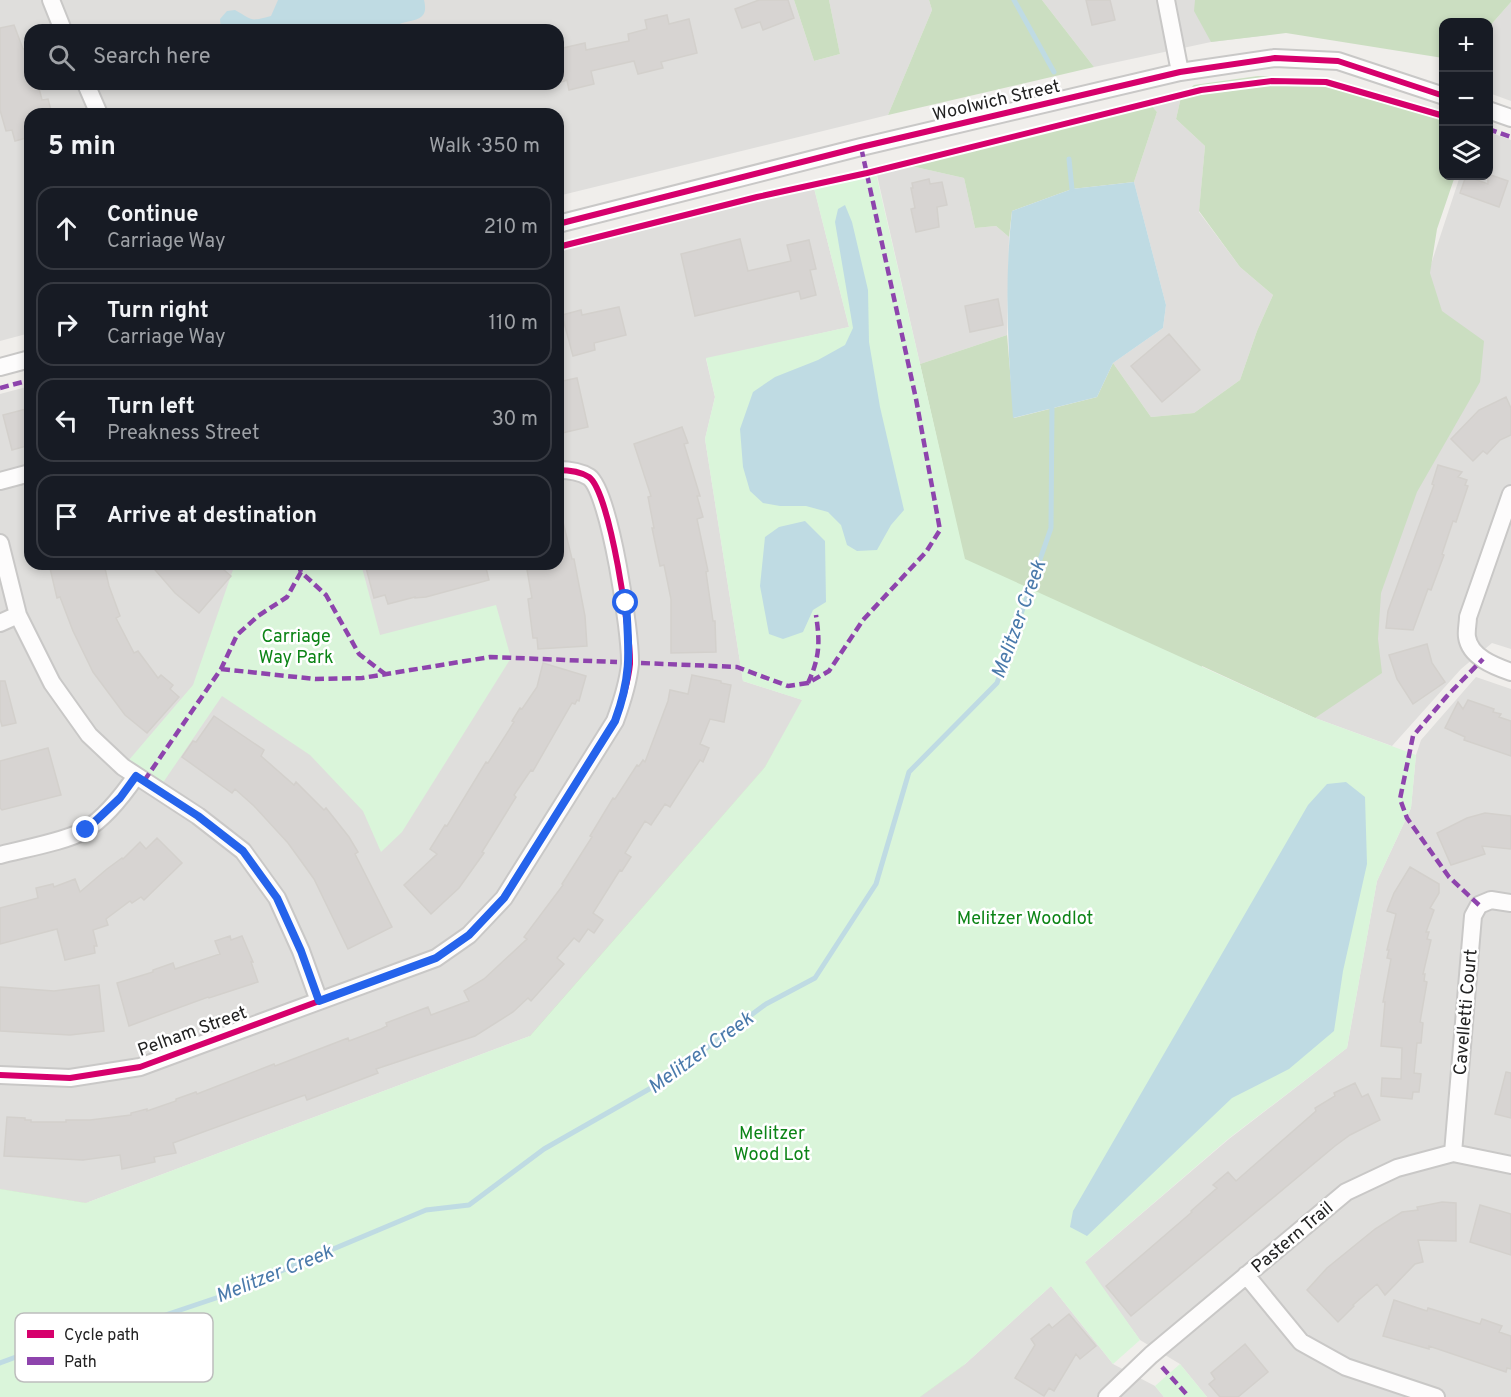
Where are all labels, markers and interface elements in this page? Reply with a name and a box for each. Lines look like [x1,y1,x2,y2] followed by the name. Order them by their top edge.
[1439,18,1493,180] map controls
[1439,18,1493,72] button: +
[24,24,564,90] search box
[45,41,78,74] icon: search
[93,44,211,71] text: Search here
[1439,72,1493,126] button: −
[930,76,1062,127] street label: Woolwich Street
[1439,126,1493,180] button: layers
[48,131,116,164] text: 5 min
[429,134,540,160] text: Walk · 350 m
[107,202,198,229] text: Continue
[50,212,83,245] icon: ahead
[484,215,538,241] text: 210 m
[107,229,226,255] text: Carriage Way
[107,298,209,325] text: Turn right
[50,308,83,341] icon: right
[489,311,538,337] text: 110 m
[107,325,226,351] text: Carriage Way
[107,394,195,421] text: Turn left
[50,404,83,437] icon: left
[492,407,538,433] text: 30 m
[107,421,259,447] text: Preakness Street
[50,500,83,533] icon: arrive
[107,503,317,530] text: Arrive at destination
[986,556,1054,682] water label: Melitzer Creek
[612,589,638,615] route start
[258,626,334,670] park label: Carriage Way Park
[72,816,98,842] route end
[957,908,1093,931] park label: Melitzer Woodlot
[1450,948,1483,1076] street label: Cavelletti Court
[135,1002,250,1063] street label: Pelham Street
[643,1006,760,1101] water label: Melitzer Creek
[734,1123,810,1167] park label: Melitzer Wood Lot
[1247,1197,1339,1279] street label: Pastern Trail
[212,1239,338,1310] water label: Melitzer Creek
[15,1313,213,1382] legend
[64,1326,139,1346] text: Cycle path
[64,1353,97,1373] text: Path

